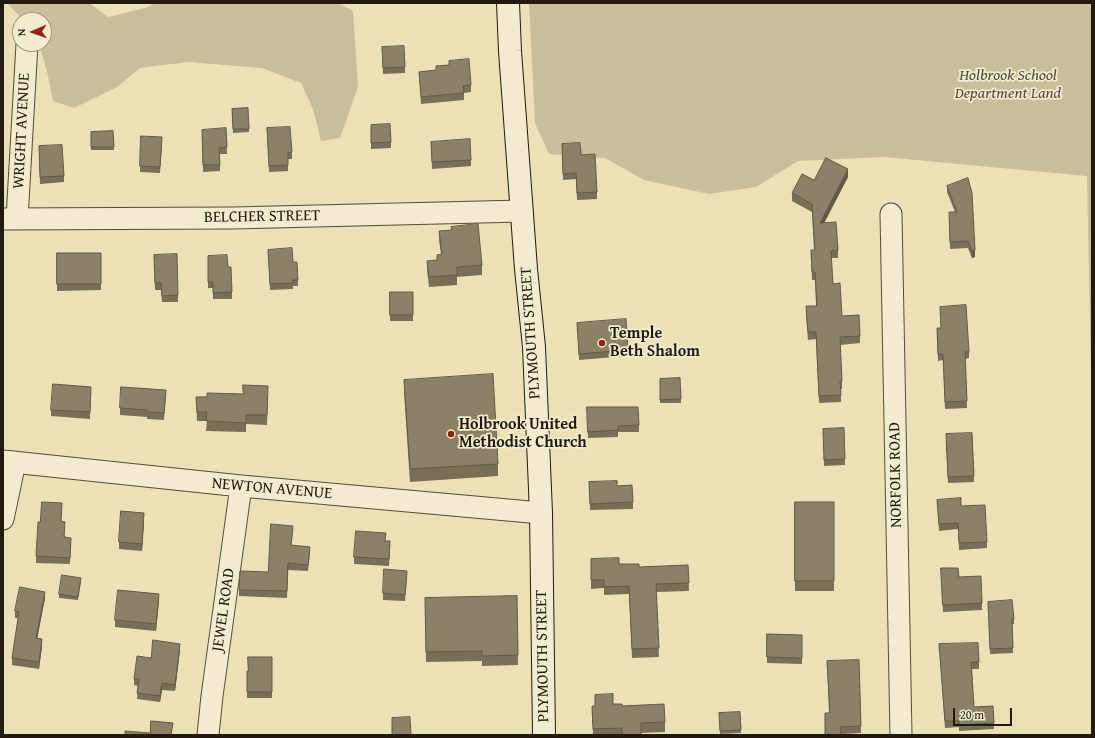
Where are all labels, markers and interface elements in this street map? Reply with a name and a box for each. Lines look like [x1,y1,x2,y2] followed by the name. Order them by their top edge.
[12,12,52,52] north arrow
[13,28,29,36] text: N
[955,66,1061,104] park label: Holbrook School Department Land
[9,72,35,190] street label: WRIGHT AVENUE
[204,206,320,228] street label: BELCHER STREET
[517,266,545,400] street label: PLYMOUTH STREET
[610,324,700,362] place label: Temple Beth Shalom
[597,338,607,348] marker: Temple Beth Shalom
[459,415,587,453] place label: Holbrook United Methodist Church
[885,422,907,528] street label: NORFOLK ROAD
[446,429,456,439] marker: Holbrook United Methodist Church
[211,474,333,504] street label: NEWTON AVENUE
[209,567,239,653] street label: JEWEL ROAD
[532,590,554,722] street label: PLYMOUTH STREET
[955,700,1014,726] scale bar
[960,706,984,723] text: 20 m

